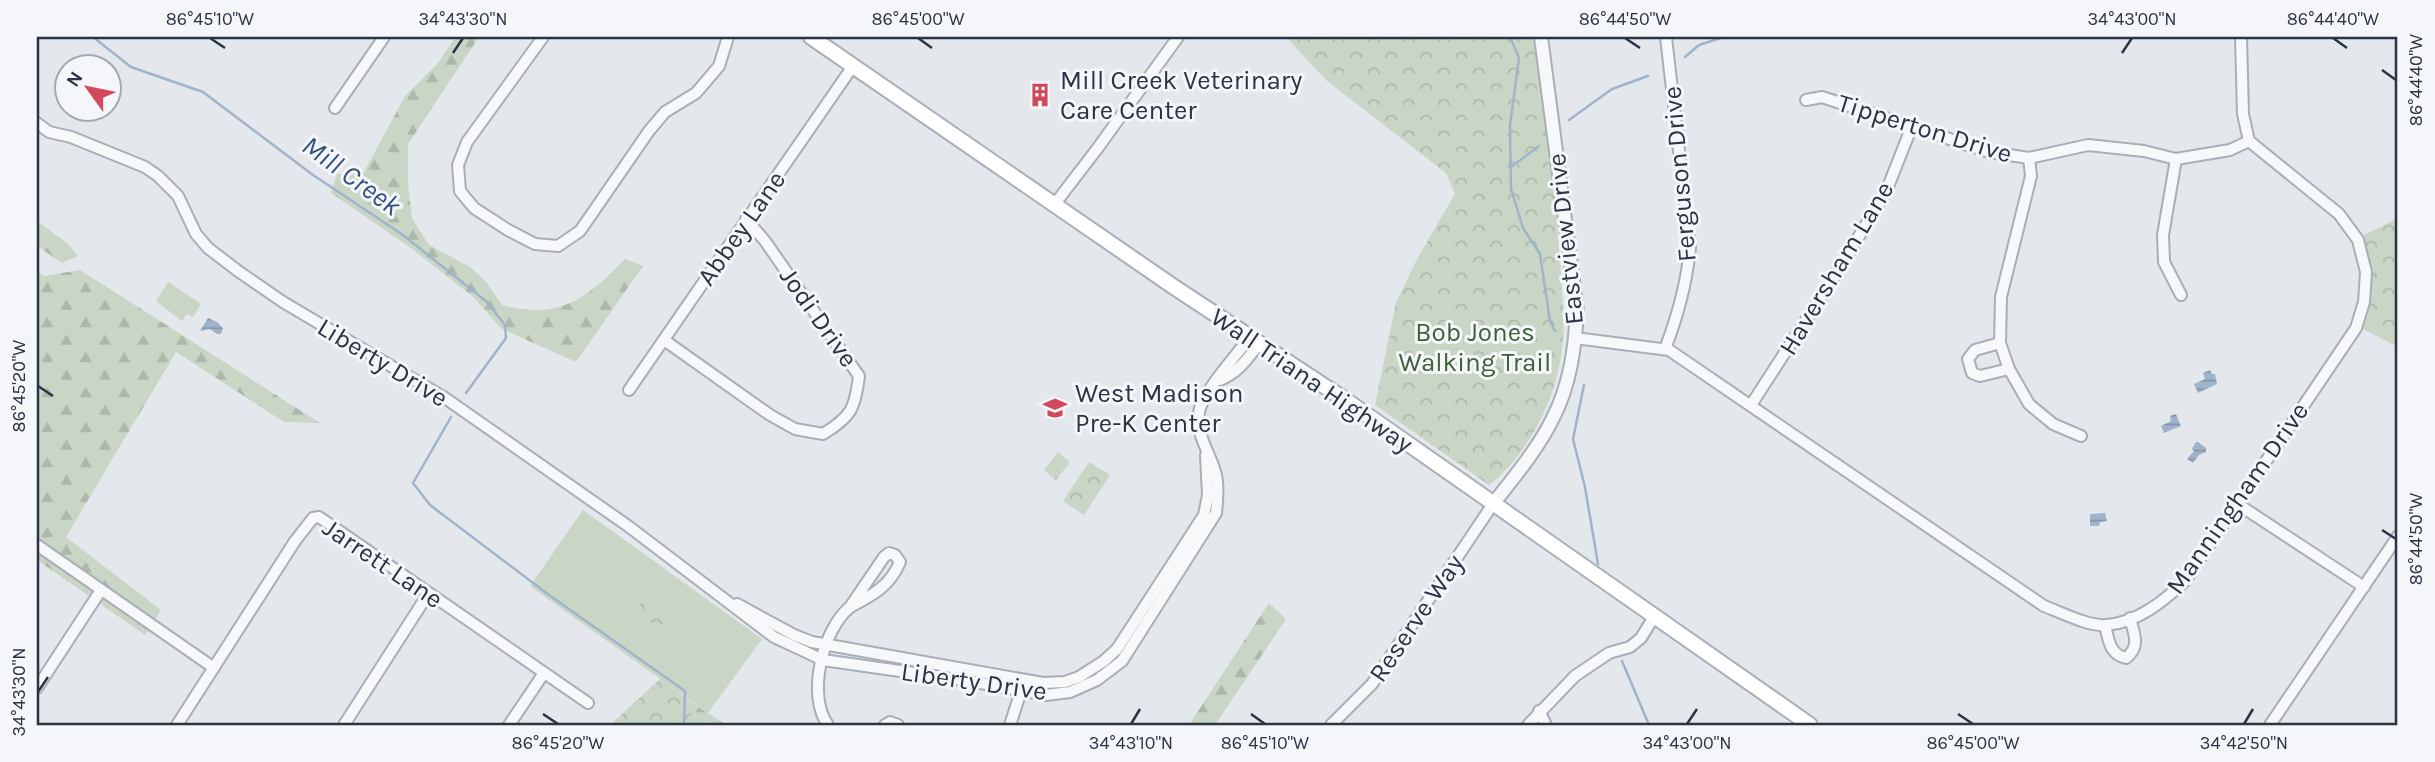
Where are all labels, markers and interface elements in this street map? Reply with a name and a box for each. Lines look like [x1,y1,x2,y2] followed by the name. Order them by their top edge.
[166,8,254,30] text: 86°45'10"W
[418,8,508,30] text: 34°43'30"N
[871,8,965,30] text: 86°45'00"W
[1579,8,1671,30] text: 86°44'50"W
[2087,8,2177,30] text: 34°43'00"N
[2287,8,2379,30] text: 86°44'40"W
[2405,34,2427,126] text: 86°44'40"W
[52,52,122,122] north arrow
[1060,65,1302,126] place label: Mill Creek Veterinary Care Center
[62,68,88,91] text: N
[1026,81,1054,109] building icon: Mill Creek Veterinary Care Center
[1656,85,1703,263] street label: Ferguson Drive
[1834,87,2016,170] street label: Tipperton Drive
[296,128,408,223] water label: Mill Creek
[1541,152,1590,326] street label: Eastview Drive
[691,165,792,292] street label: Abbey Lane
[1772,176,1900,361] street label: Haversham Lane
[773,261,864,373] street label: Jodi Drive
[1205,301,1419,460] street label: Wall Triana Highway
[312,311,454,414] street label: Liberty Drive
[1399,317,1551,378] park label: Bob Jones Walking Trail
[8,340,30,432] text: 86°45'20"W
[1075,378,1243,439] place label: West Madison Pre-K Center
[1041,394,1069,422] school or university icon: West Madison Pre-K Center
[2160,396,2315,600] street label: Manningham Drive
[2405,493,2427,585] text: 86°44'50"W
[317,512,449,615] street label: Jarrett Lane
[1362,549,1470,688] street label: Reserve Way
[8,647,30,737] text: 34°43'30"N
[899,656,1049,707] street label: Liberty Drive
[512,732,604,754] text: 86°45'20"W
[1089,732,1173,754] text: 34°43'10"N
[1221,732,1309,754] text: 86°45'10"W
[1642,732,1732,754] text: 34°43'00"N
[1926,732,2020,754] text: 86°45'00"W
[2200,732,2288,754] text: 34°42'50"N

